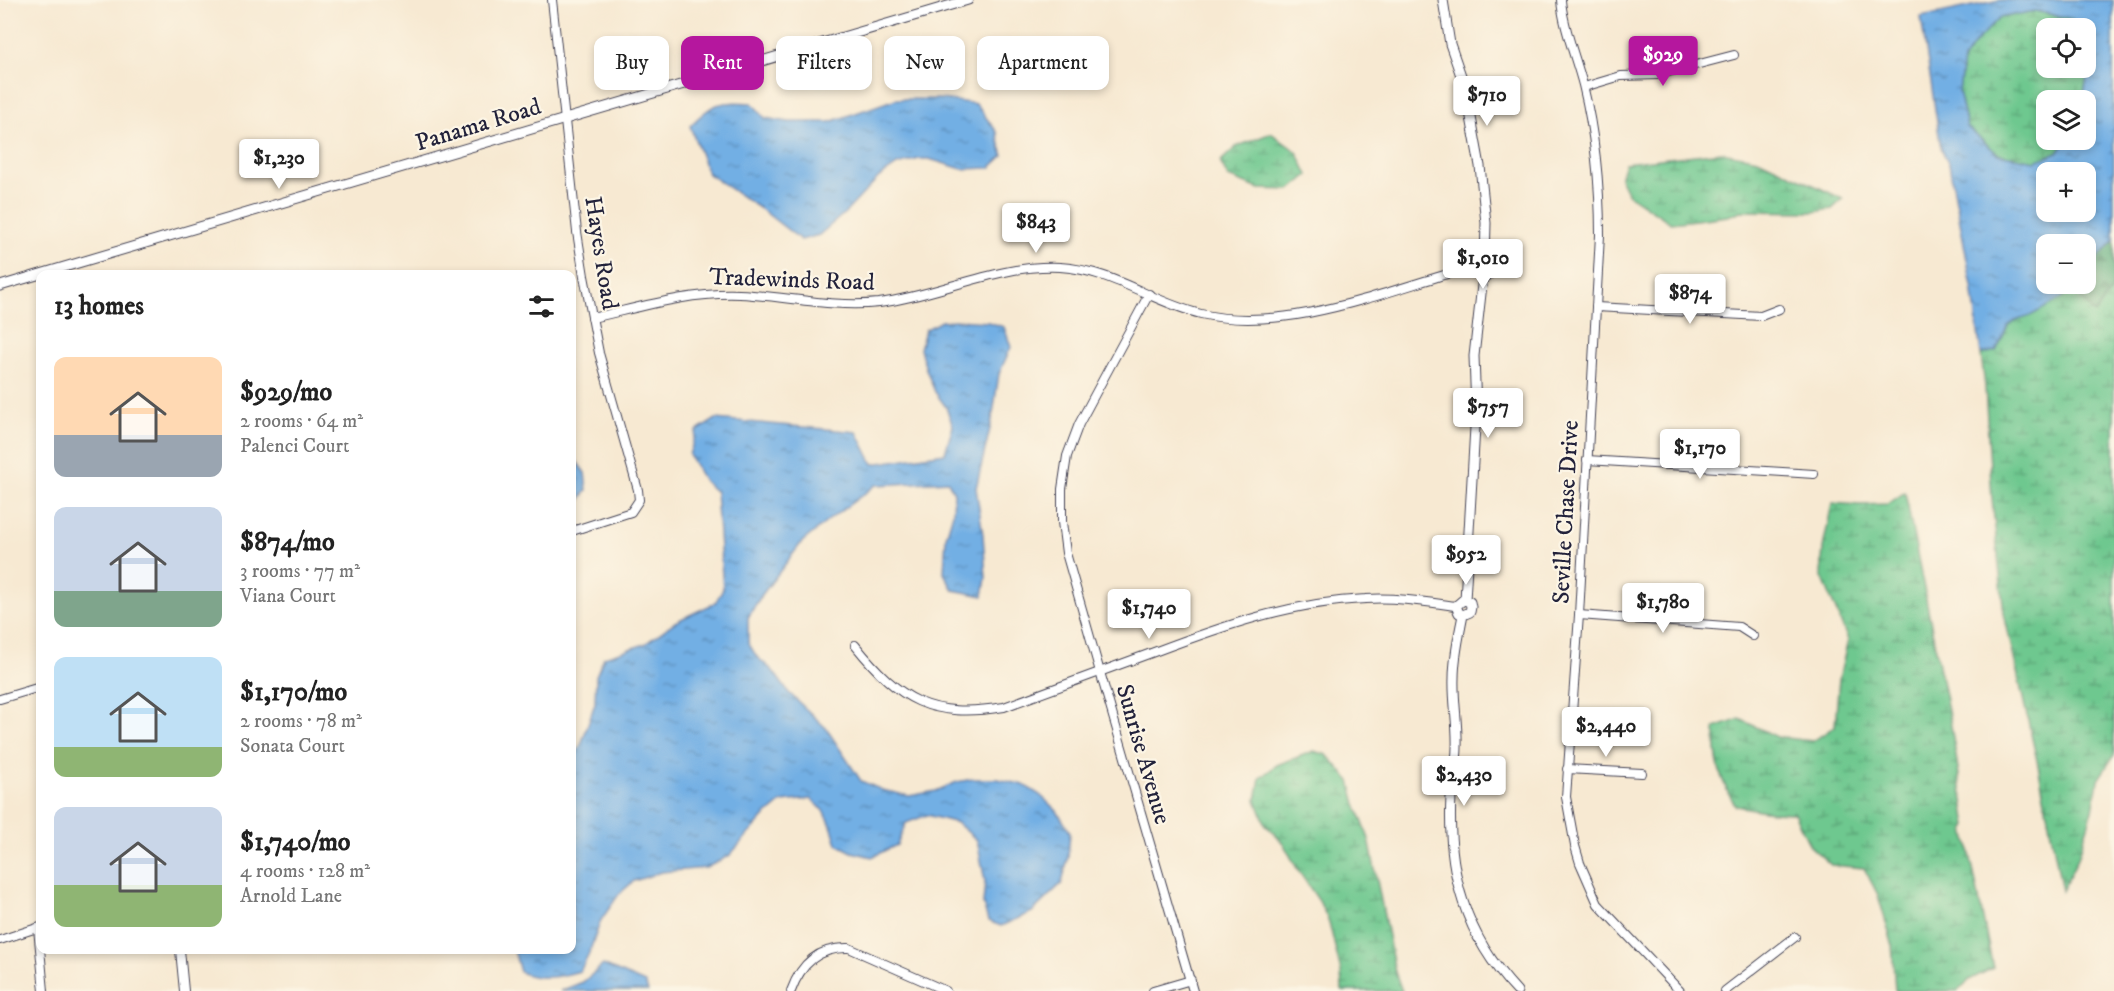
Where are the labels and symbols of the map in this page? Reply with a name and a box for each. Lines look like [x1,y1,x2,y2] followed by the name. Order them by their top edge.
[1627,36,1699,87] pin: $929
[1451,76,1523,127] pin: $710
[412,92,545,158] street label: Panama Road
[230,139,328,190] pin: $1,230
[577,194,625,312] street label: Hayes Road
[1000,203,1072,254] pin: $843
[1434,239,1532,290] pin: $1,010
[709,262,875,298] street label: Tradewinds Road
[1654,274,1726,325] pin: $874
[1452,388,1524,439] pin: $757
[1546,419,1586,605] street label: Seville Chase Drive
[1651,429,1749,480] pin: $1,170
[1430,535,1502,586] pin: $952
[1614,583,1712,634] pin: $1,780
[1100,589,1198,640] pin: $1,740
[1109,681,1177,828] street label: Sunrise Avenue
[1557,707,1655,758] pin: $2,440
[1415,756,1513,807] pin: $2,430

